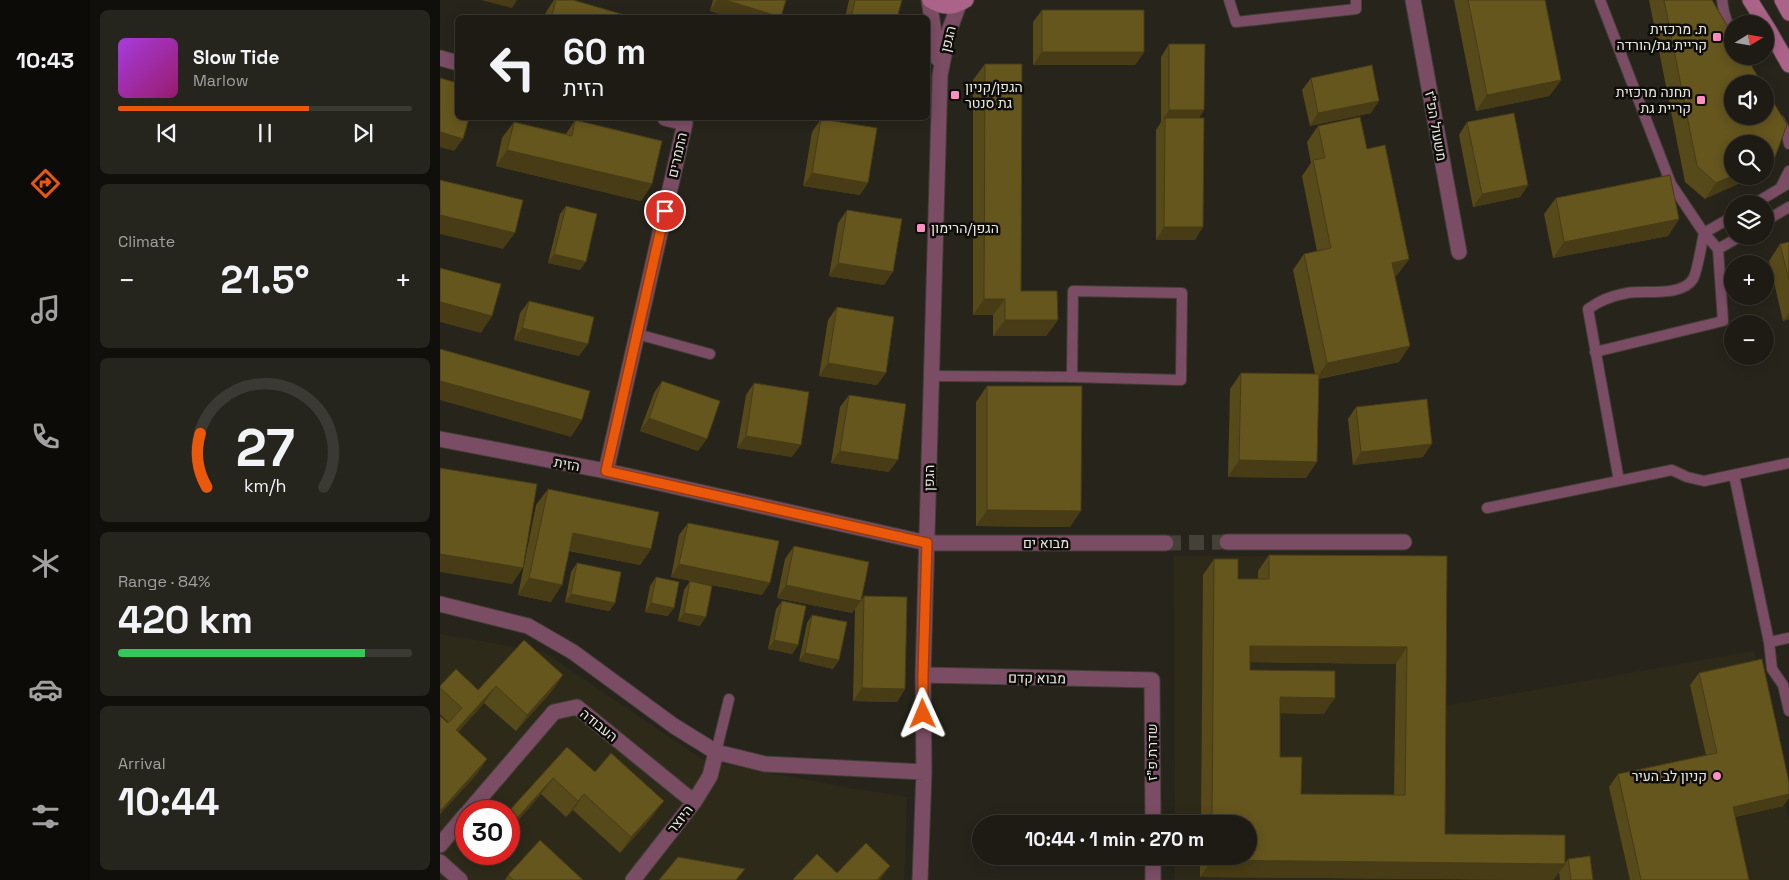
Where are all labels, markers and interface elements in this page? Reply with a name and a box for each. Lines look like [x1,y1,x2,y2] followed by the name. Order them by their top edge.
[1724,15,1774,65] north arrow
[1724,15,1774,365] map controls
[1617,20,1707,54] place label: ת. מרכזית קריית גת/הורדה
[936,24,960,54] street label: הגפן
[563,30,646,74] text: 60 m
[1711,31,1723,43] marker: ת. מרכזית קריית גת/הורדה
[480,35,545,100] icon: left
[193,45,279,70] text: Slow Tide
[16,46,74,74] text: 10:43
[193,70,249,91] text: Marlow
[563,74,604,102] text: הזית
[1724,75,1774,125] button: sound
[965,78,1023,112] place label: הגפן/קניון גת סנטר
[1616,83,1691,117] place label: תחנה מרכזית קריית גת
[949,89,961,101] marker: הגפן/קניון גת סנטר
[1421,90,1451,162] street label: משעול הפ"ז
[1695,94,1707,106] marker: תחנה מרכזית קריית גת
[153,119,181,147] icon: previous
[251,119,279,147] icon: pause
[349,119,377,147] icon: next
[663,131,691,179] street label: התמרים
[1724,135,1774,185] button: search
[28,166,63,201] icon: directions
[644,190,686,232] pin
[1724,195,1774,245] button: layers
[651,197,679,225] icon: arrive
[931,219,999,237] place label: הגפן/הרימון
[915,222,927,234] marker: הגפן/הרימון
[118,231,175,252] text: Climate
[1724,255,1774,305] button: +
[221,256,309,304] text: 21.5°
[118,262,135,298] text: −
[395,262,412,298] text: +
[28,292,63,327] icon: music
[1724,315,1774,365] button: −
[235,415,295,481] text: 27
[28,419,63,454] icon: phone
[552,453,582,475] street label: הזית
[920,465,938,491] street label: הגפן
[244,474,286,497] text: km/h
[1023,534,1069,552] street label: מבוא ים
[28,546,63,581] icon: climate
[118,571,210,592] text: Range · 84%
[118,596,253,644] text: 420 km
[1008,668,1066,688] street label: מבוא קדם
[28,672,63,707] icon: car
[896,687,948,739] position arrow
[576,704,622,746] street label: העבודה
[1143,723,1161,781] street label: שדרת פ"ז
[118,753,166,774] text: Arrival
[1632,767,1707,785] place label: קניון לב העיר
[1711,770,1723,782] marker: קניון לב העיר
[118,778,219,826] text: 10:44
[28,799,63,834] icon: filters
[455,800,520,865] speed limit sign: 30
[663,801,697,837] street label: היוצר
[1025,827,1204,852] text: 10:44 · 1 min · 270 m

